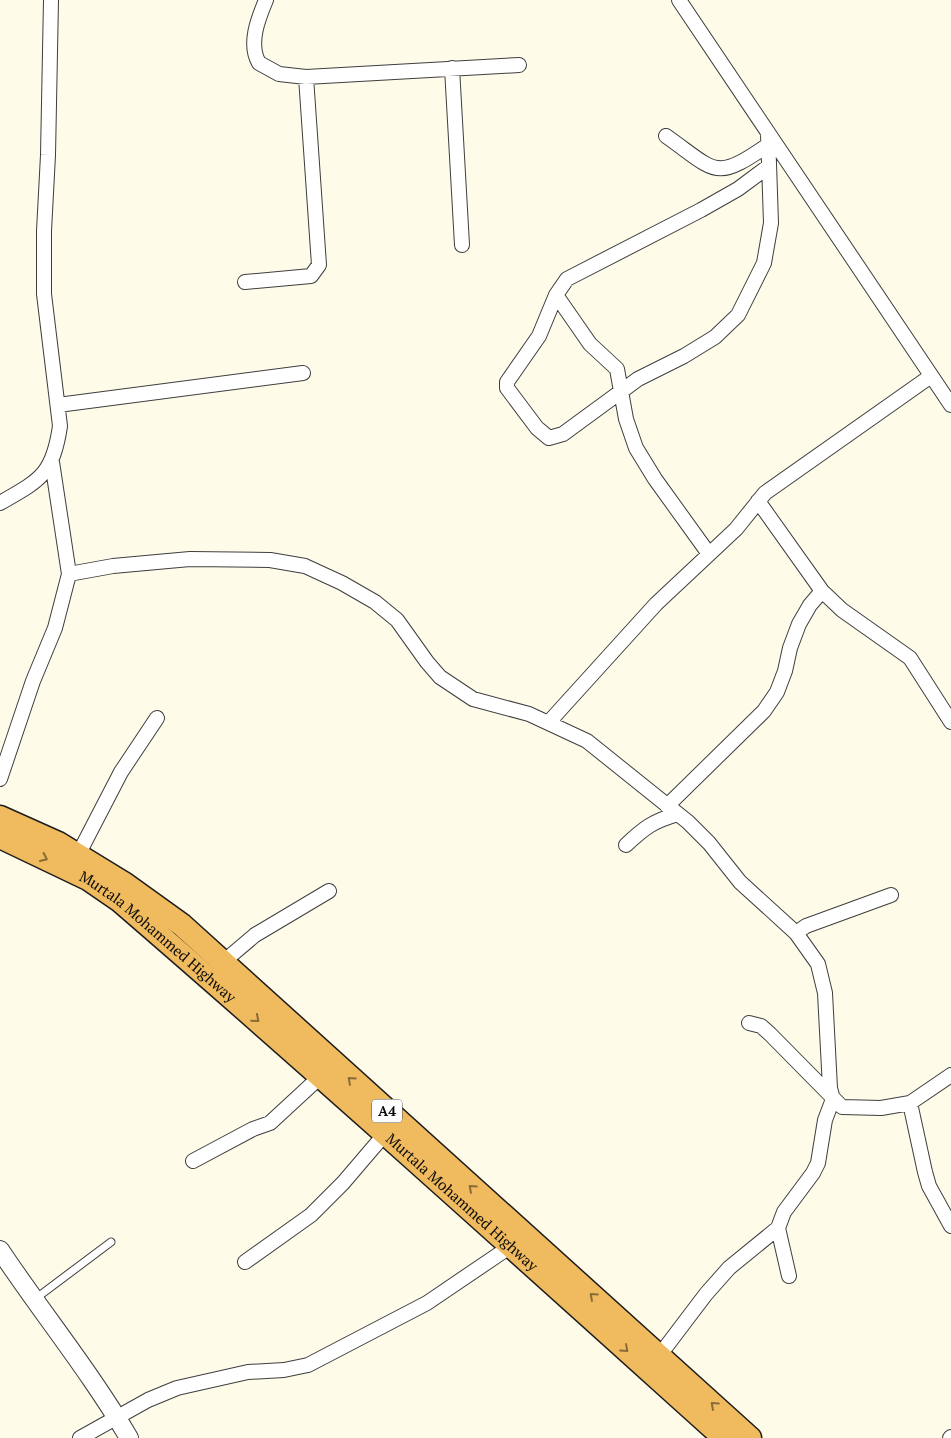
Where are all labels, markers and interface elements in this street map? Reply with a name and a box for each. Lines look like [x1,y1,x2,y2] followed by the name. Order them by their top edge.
[39,851,48,862] one-way arrow
[77,865,241,1007] street label: Murtala Mohammed Highway
[251,1013,260,1022] one-way arrow
[348,1076,357,1085] one-way arrow
[372,1100,402,1122] road number: A4
[382,1128,543,1275] street label: Murtala Mohammed Highway
[469,1185,478,1194] one-way arrow
[590,1293,599,1302] one-way arrow
[619,1343,628,1352] one-way arrow
[710,1402,719,1411] one-way arrow

